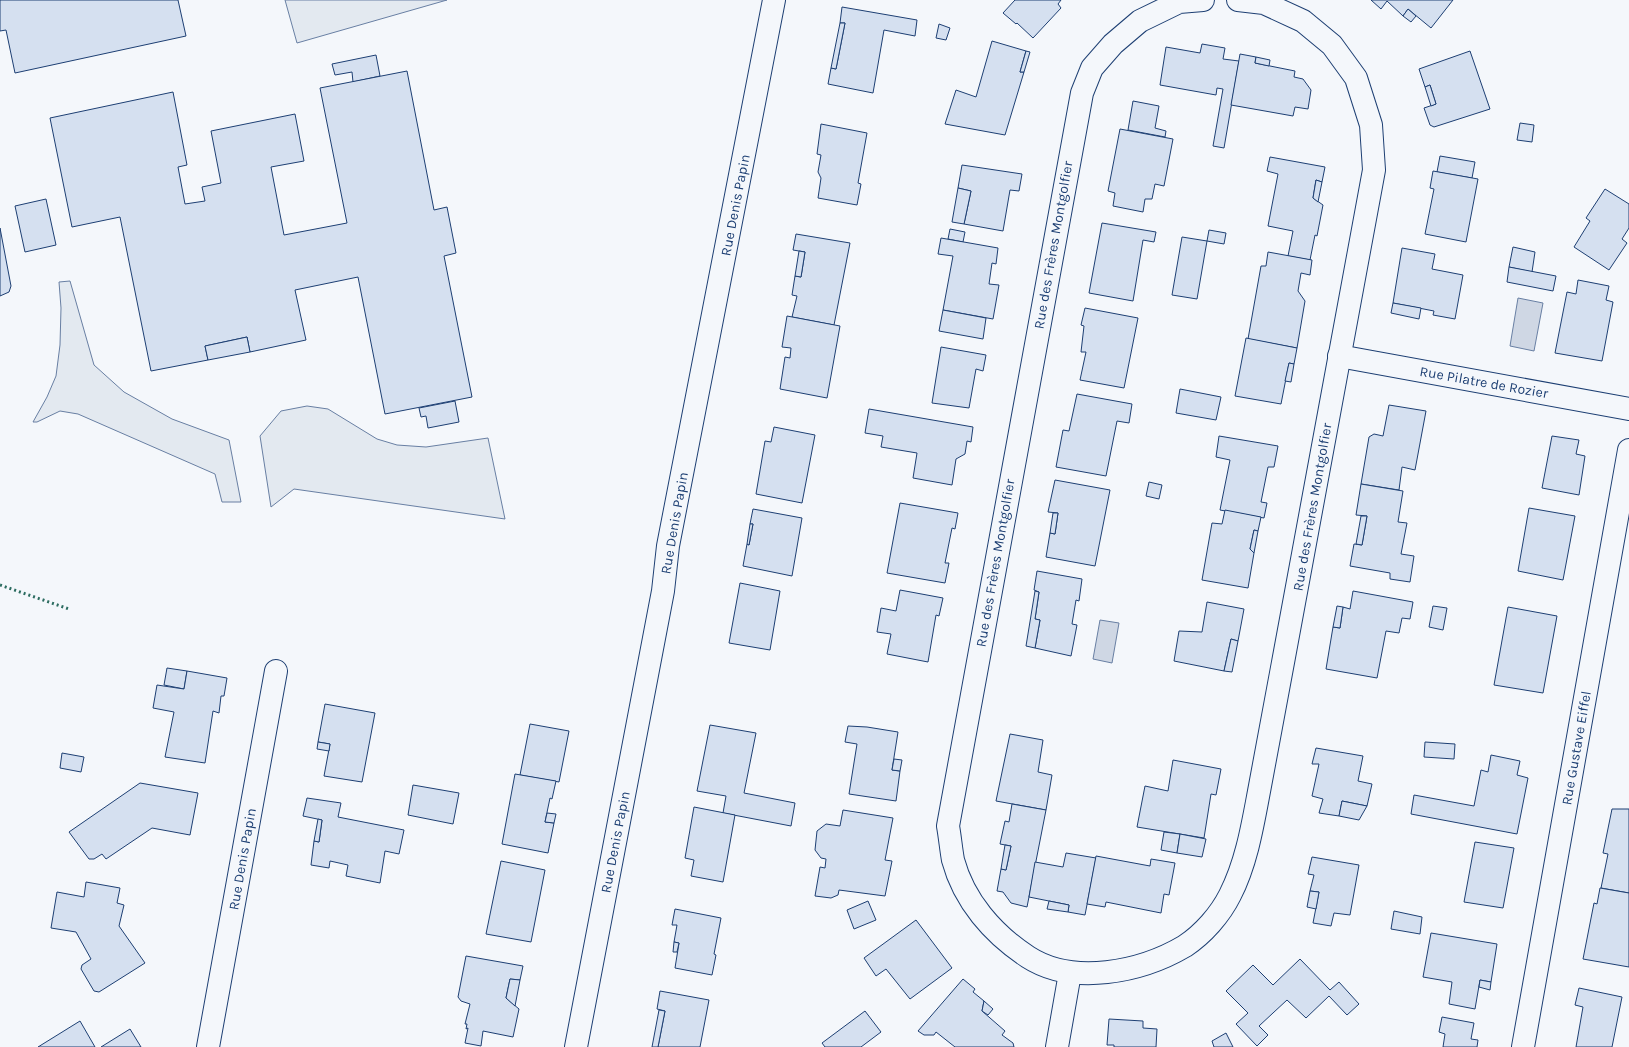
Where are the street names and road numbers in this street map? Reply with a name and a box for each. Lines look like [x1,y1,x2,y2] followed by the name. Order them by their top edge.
[717,153,754,258] street label: Rue Denis Papin
[1030,159,1077,330] street label: Rue des Frères Montgolfier
[1418,363,1550,402] street label: Rue Pilatre de Rozier
[1289,421,1336,592] street label: Rue des Frères Montgolfier
[657,471,692,576] street label: Rue Denis Papin
[972,477,1019,648] street label: Rue des Frères Montgolfier
[1558,690,1595,807] street label: Rue Gustave Eiffel
[597,790,634,895] street label: Rue Denis Papin
[225,807,260,912] street label: Rue Denis Papin

